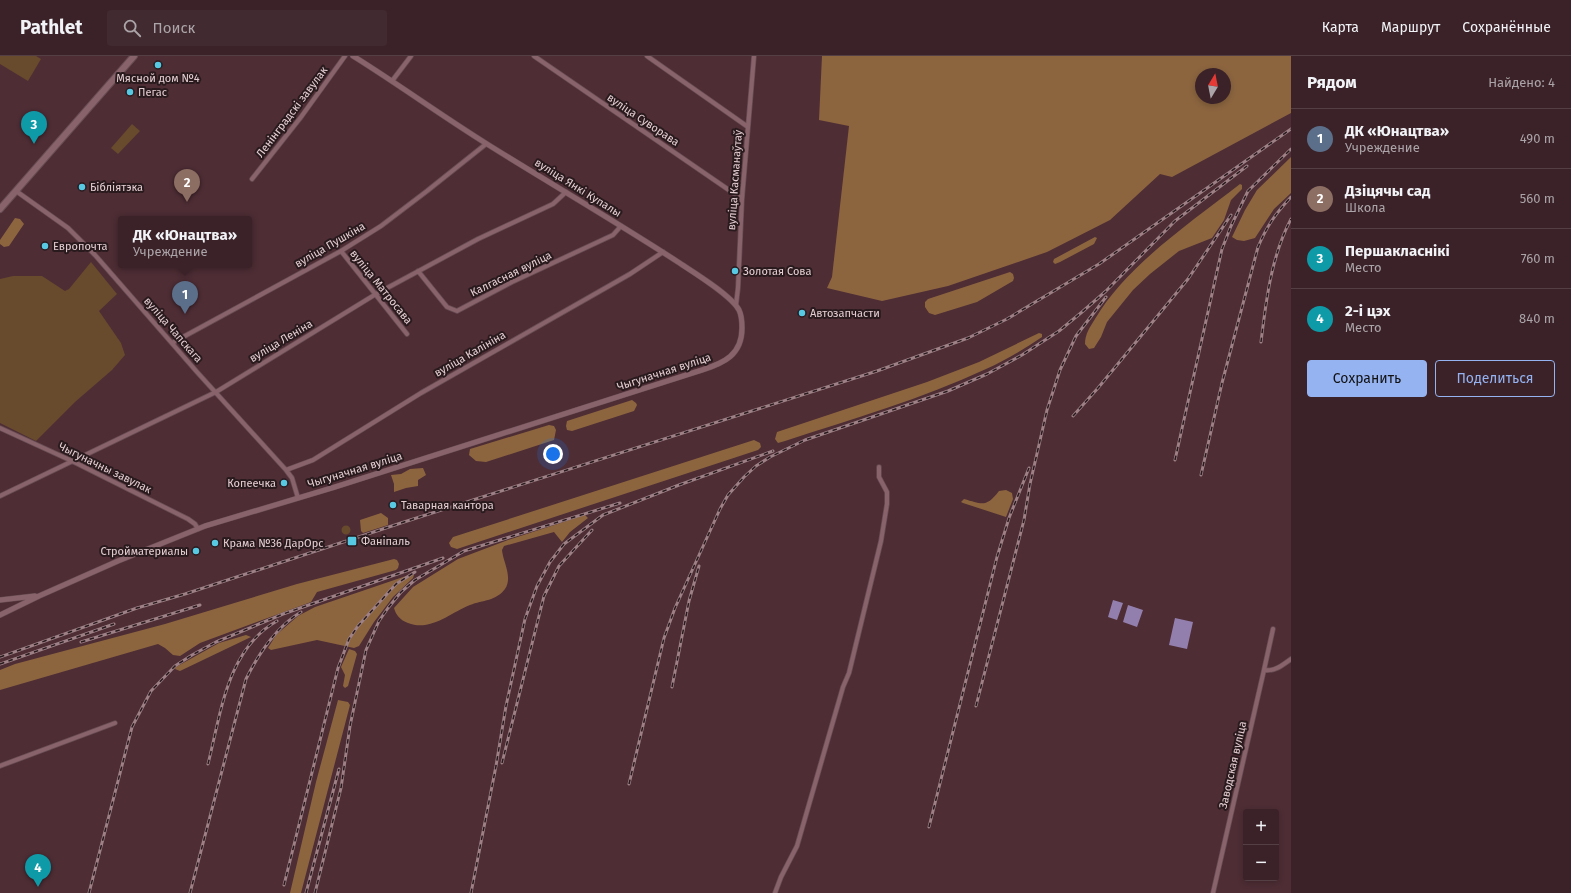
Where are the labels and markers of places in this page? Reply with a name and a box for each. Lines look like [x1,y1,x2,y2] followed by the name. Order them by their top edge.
[153,60,163,70] marker: Мясной дом №4
[116,72,200,85] place label: Мясной дом №4
[138,86,167,99] place label: Пегас
[125,87,135,97] marker: Пегас
[21,111,47,144] pin: 3
[174,169,200,202] pin: 2
[90,181,143,194] place label: Бібліятэка
[77,182,87,192] marker: Бібліятэка
[53,240,107,253] place label: Европочта
[40,241,50,251] marker: Европочта
[743,265,811,278] place label: Золотая Сова
[730,266,740,276] marker: Золотая Сова
[172,281,198,314] pin: 1
[810,307,880,320] place label: Автозапчасти
[797,308,807,318] marker: Автозапчасти
[227,477,276,490] place label: Копеечка
[279,478,289,488] marker: Копеечка
[401,499,494,512] place label: Таварная кантора
[388,500,398,510] marker: Таварная кантора
[346,535,358,547] marker: Фаніпаль
[361,535,410,548] place label: Фаніпаль
[223,537,323,550] place label: Крама №36 ДарОрс
[210,538,220,548] marker: Крама №36 ДарОрс
[101,545,188,558] place label: Стройматериалы
[191,546,201,556] marker: Стройматериалы
[25,854,51,887] pin: 4

